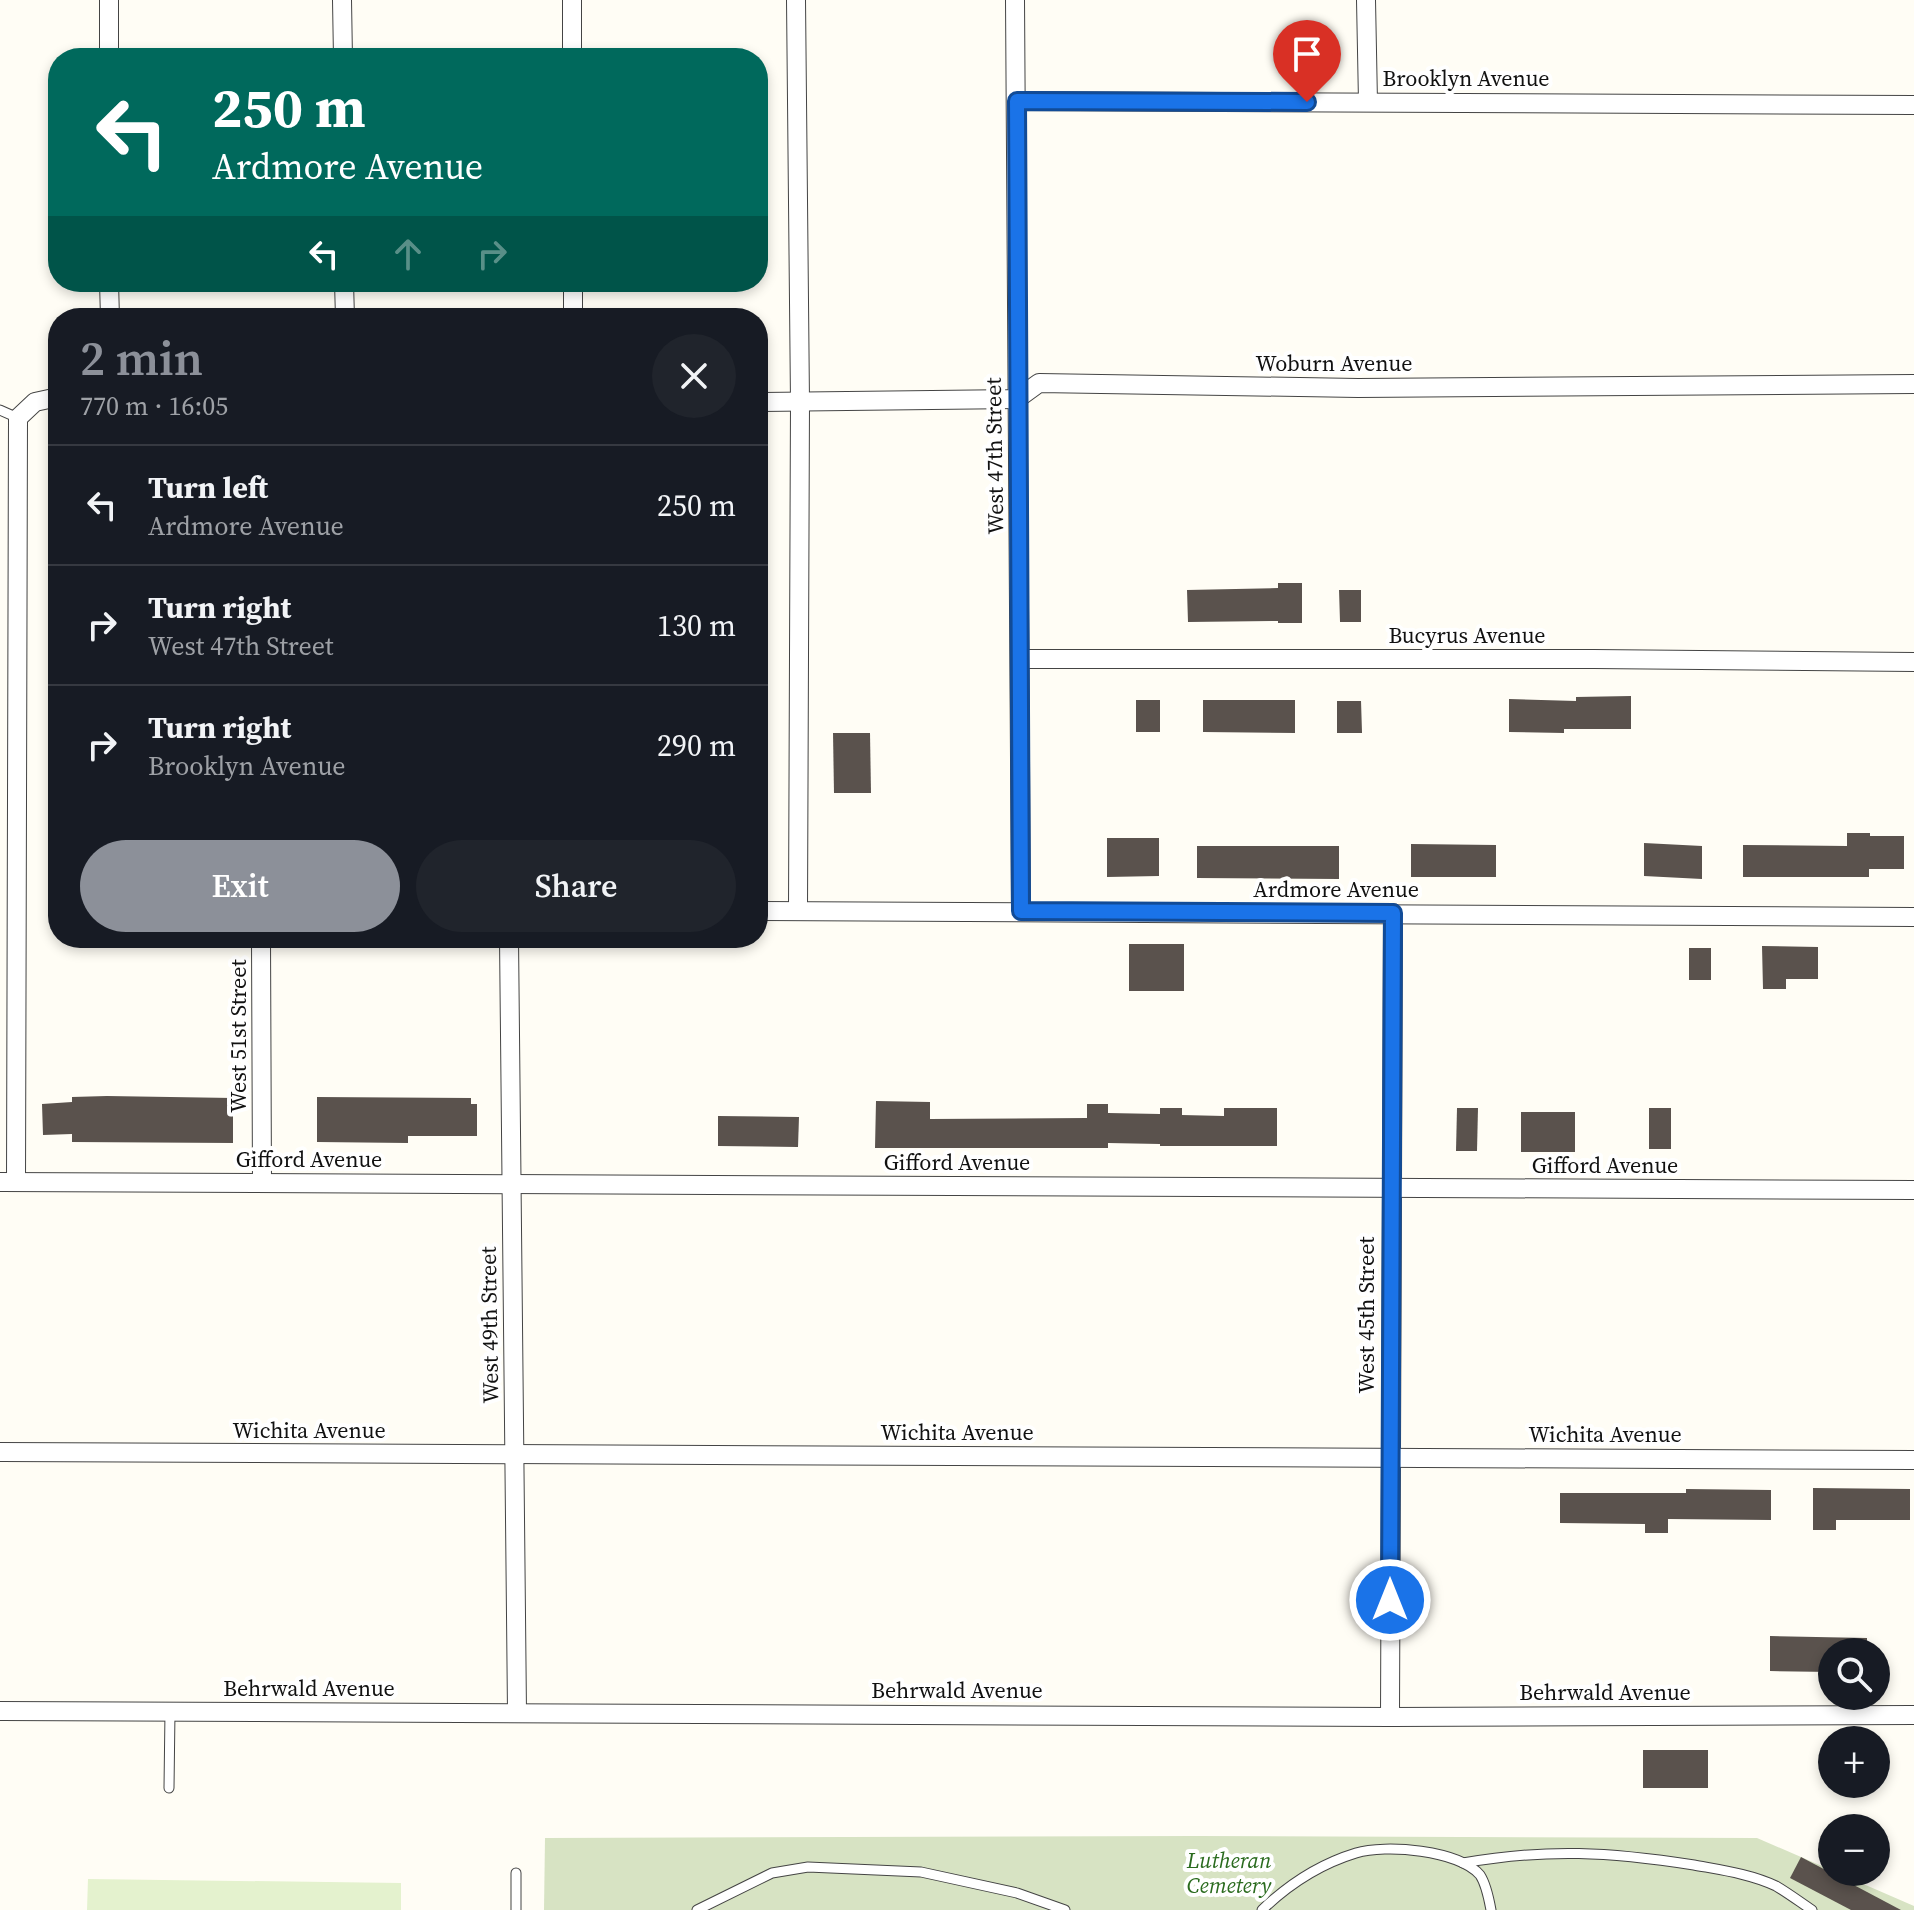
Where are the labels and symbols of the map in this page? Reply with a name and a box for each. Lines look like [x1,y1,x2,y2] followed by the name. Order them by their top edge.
[1273,20,1341,102] pin
[1382,63,1550,93] street label: Brooklyn Avenue
[1256,348,1412,378] street label: Woburn Avenue
[978,376,1010,535] street label: West 47th Street
[1388,620,1546,650] street label: Bucyrus Avenue
[1253,874,1419,904] street label: Ardmore Avenue
[223,958,253,1113] street label: West 51st Street
[236,1144,382,1174] street label: Gifford Avenue
[884,1147,1030,1177] street label: Gifford Avenue
[1532,1150,1678,1180] street label: Gifford Avenue
[1351,1236,1381,1394] street label: West 45th Street
[473,1245,505,1404] street label: West 49th Street
[232,1415,386,1445] street label: Wichita Avenue
[880,1417,1034,1447] street label: Wichita Avenue
[1528,1419,1682,1449] street label: Wichita Avenue
[1348,1558,1432,1642] position arrow
[223,1673,395,1703] street label: Behrwald Avenue
[871,1675,1043,1705] street label: Behrwald Avenue
[1519,1677,1691,1707] street label: Behrwald Avenue
[1186,1845,1272,1900] park label: Lutheran Cemetery

